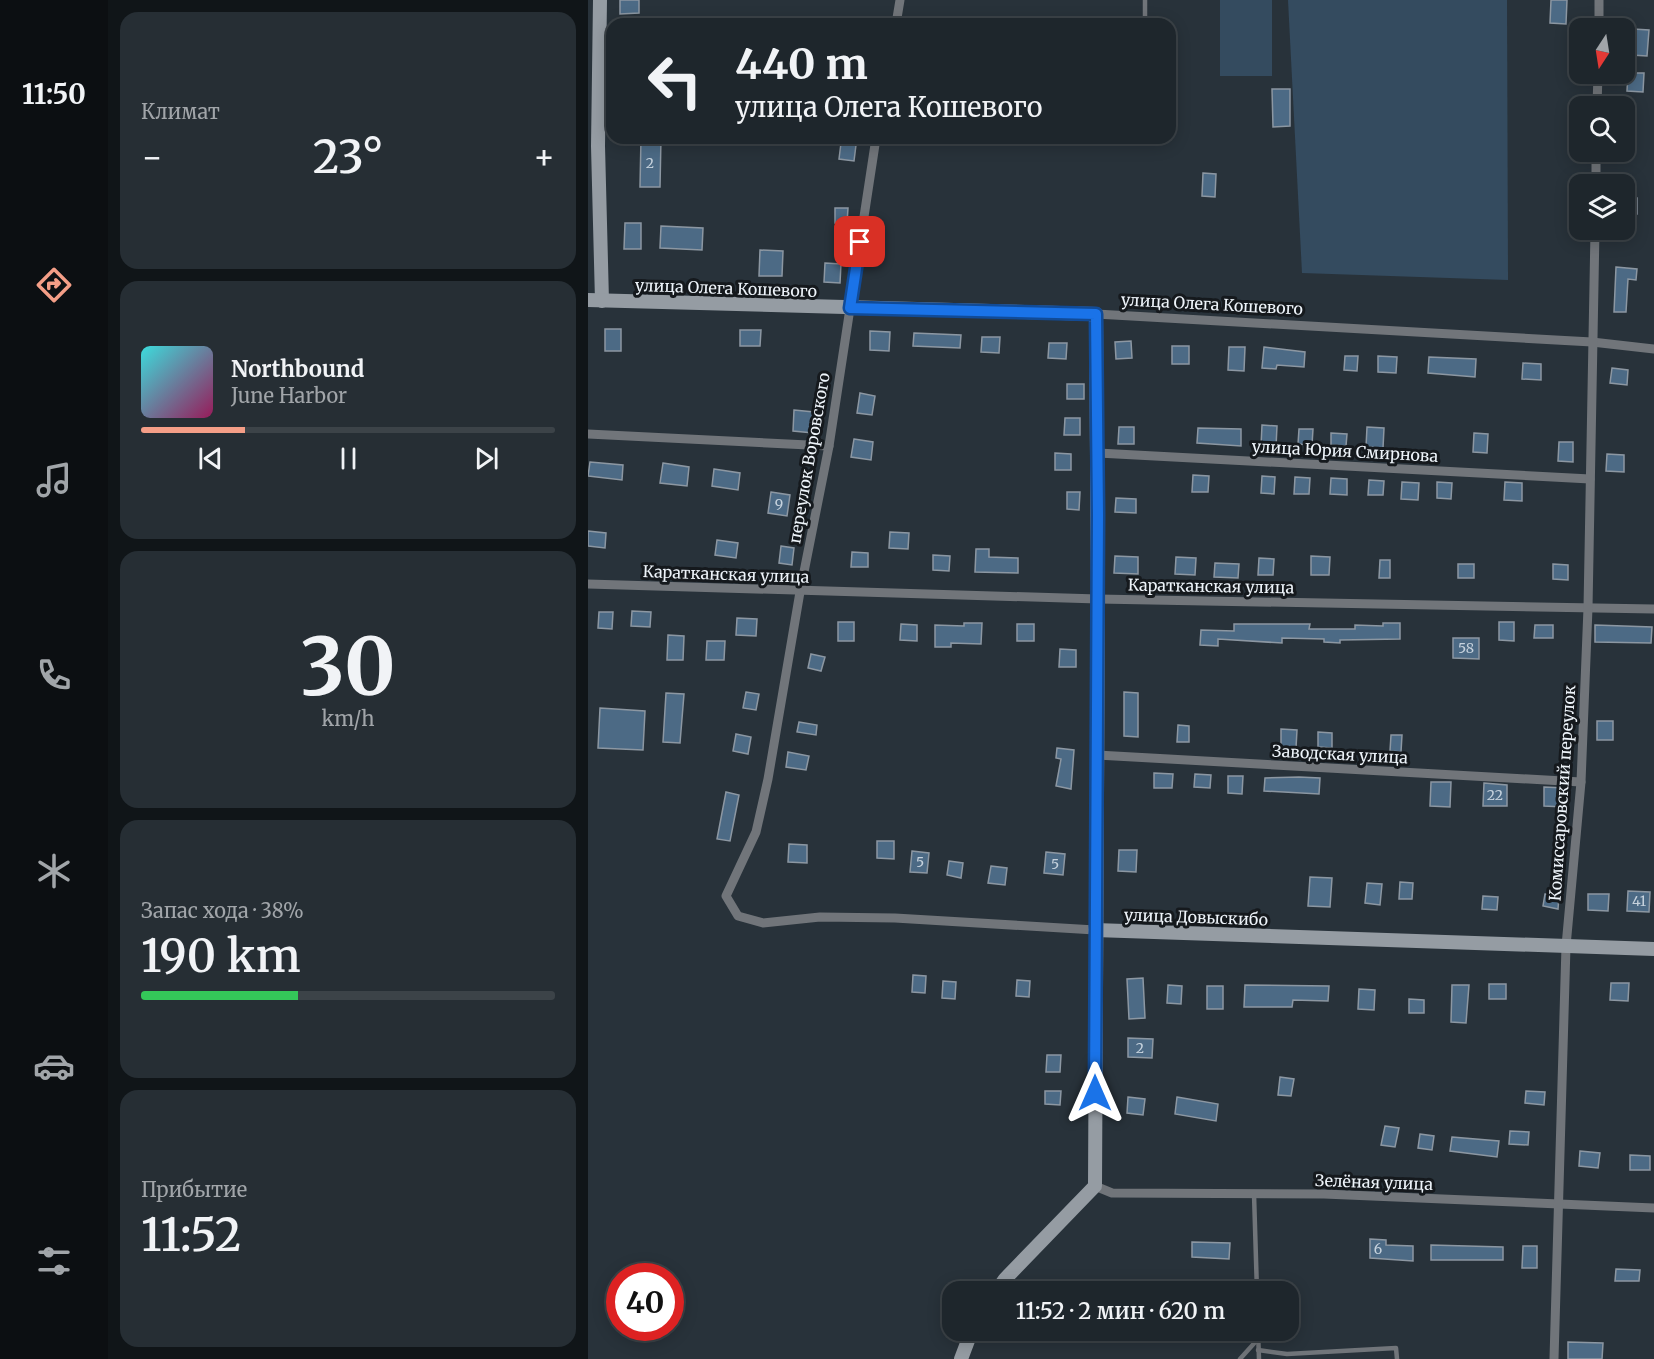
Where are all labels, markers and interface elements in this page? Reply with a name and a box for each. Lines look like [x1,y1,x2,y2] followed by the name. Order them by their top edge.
[1569,18,1635,84] north arrow
[1569,18,1635,240] map controls
[735,38,868,90] text: 440 m
[636,42,714,120] icon: left
[22,77,86,111] text: 11:50
[735,90,1043,124] text: улица Олега Кошевого
[1569,96,1635,162] button: search
[141,99,220,124] text: Климат
[313,129,383,185] text: 23°
[141,137,163,178] text: −
[533,137,555,178] text: +
[646,154,654,172] house number: 2
[1569,174,1635,240] button: layers
[834,216,885,267] pin
[843,225,876,258] icon: arrive
[33,264,75,306] icon: directions
[635,275,817,301] street label: улица Олега Кошевого
[1120,289,1304,319] street label: улица Олега Кошевого
[231,355,364,383] text: Northbound
[784,371,834,545] street label: переулок Воровского
[231,383,347,408] text: June Harbor
[1251,436,1439,466] street label: улица Юрия Смирнова
[194,442,227,475] icon: previous
[332,442,365,475] icon: pause
[470,442,503,475] icon: next
[33,459,75,501] icon: music
[775,495,783,513] house number: 9
[642,561,810,587] street label: Каратканская улица
[1128,575,1295,597] street label: Каратканская улица
[300,618,396,716] text: 30
[1458,639,1474,657] house number: 58
[33,654,75,696] icon: phone
[1544,684,1580,902] street label: Комиссаровский переулок
[322,706,374,731] text: km/h
[1272,740,1409,768] street label: Заводская улица
[1487,786,1503,804] house number: 22
[33,850,75,892] icon: climate
[916,853,924,871] house number: 5
[1051,855,1059,873] house number: 5
[1632,892,1646,910] house number: 41
[141,898,304,923] text: Запас хода · 38%
[1124,904,1268,930] street label: улица Довыскибо
[141,928,301,984] text: 190 km
[1136,1039,1144,1057] house number: 2
[33,1045,75,1087] icon: car
[1063,1061,1127,1125] position arrow
[1315,1170,1434,1194] street label: Зелёная улица
[141,1177,247,1202] text: Прибытие
[141,1207,241,1263] text: 11:52
[33,1240,75,1282] icon: filters
[1374,1240,1382,1258] house number: 6
[606,1263,684,1341] speed limit sign: 40
[1016,1297,1225,1325] text: 11:52 · 2 мин · 620 m

